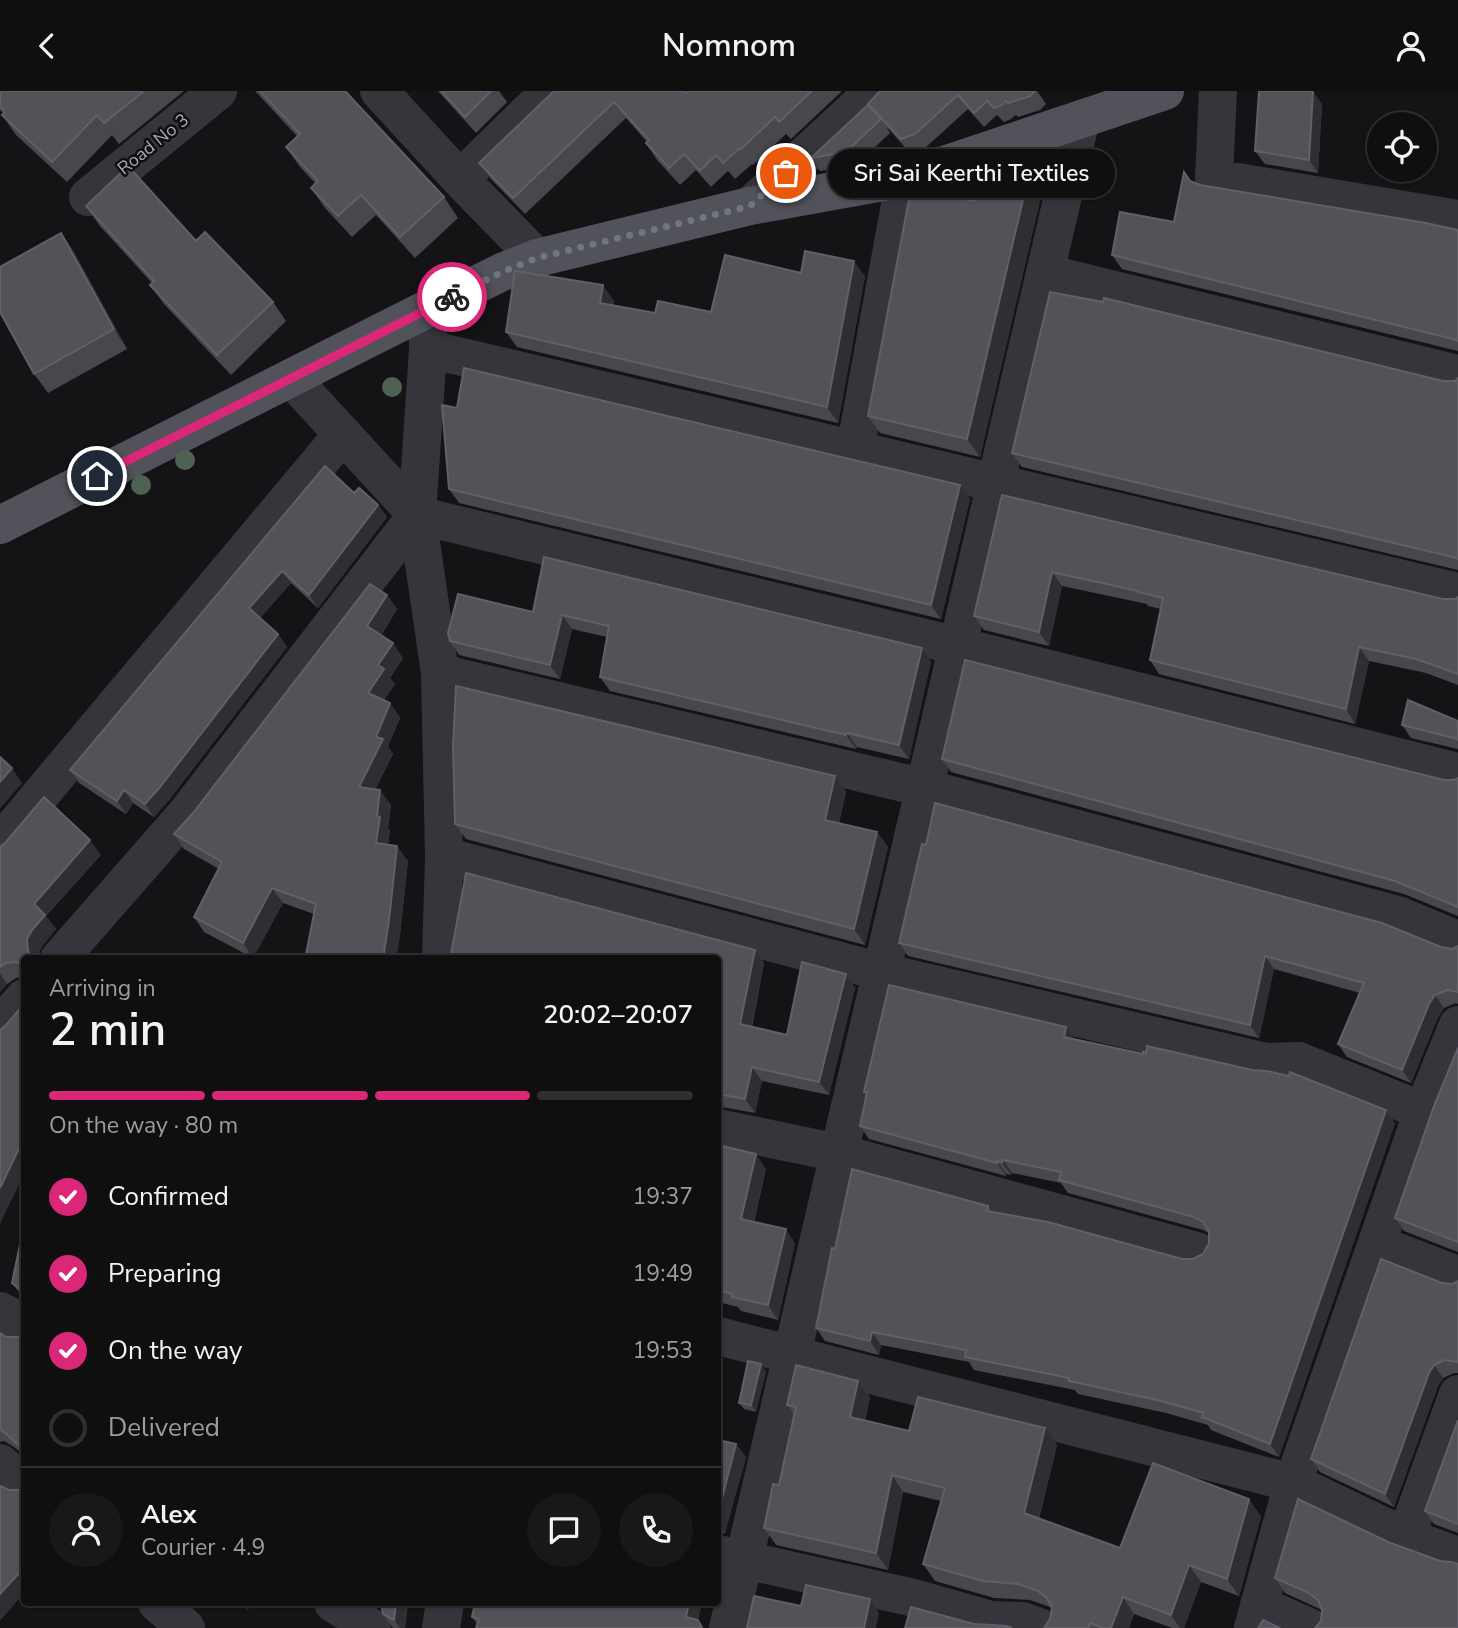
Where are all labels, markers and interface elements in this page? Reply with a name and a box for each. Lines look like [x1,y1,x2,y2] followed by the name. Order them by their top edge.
[662,24,796,67] text: Nomnom
[28,27,66,65] icon: back
[1392,27,1430,65] icon: person
[112,108,194,180] street label: Road No 3
[1367,112,1437,182] map controls
[1367,112,1437,182] button: locate
[756,143,816,203] pin
[828,148,1115,197] callout: Sri Sai Keerthi Textiles
[767,154,805,192] icon: bag
[854,158,1089,189] text: Sri Sai Keerthi Textiles
[417,262,487,332] courier
[433,278,471,316] icon: bike
[67,446,127,506] pin
[78,457,116,495] icon: home
[49,973,156,1004] text: Arriving in
[543,997,693,1032] text: 20:02–20:07
[49,998,166,1061] text: 2 min
[49,1110,238,1141] text: On the way · 80 m
[49,1178,87,1216] icon: check
[108,1179,229,1214] text: Confirmed
[633,1181,693,1212] text: 19:37
[49,1255,87,1293] icon: check
[108,1256,221,1291] text: Preparing
[633,1258,693,1289] text: 19:49
[49,1332,87,1370] icon: check
[108,1333,242,1368] text: On the way
[633,1335,693,1366] text: 19:53
[108,1410,220,1445] text: Delivered
[49,1493,123,1567] button: person
[527,1493,601,1567] button: chat
[619,1493,693,1567] button: phone
[141,1497,197,1532] text: Alex
[141,1532,265,1563] text: Courier · 4.9

